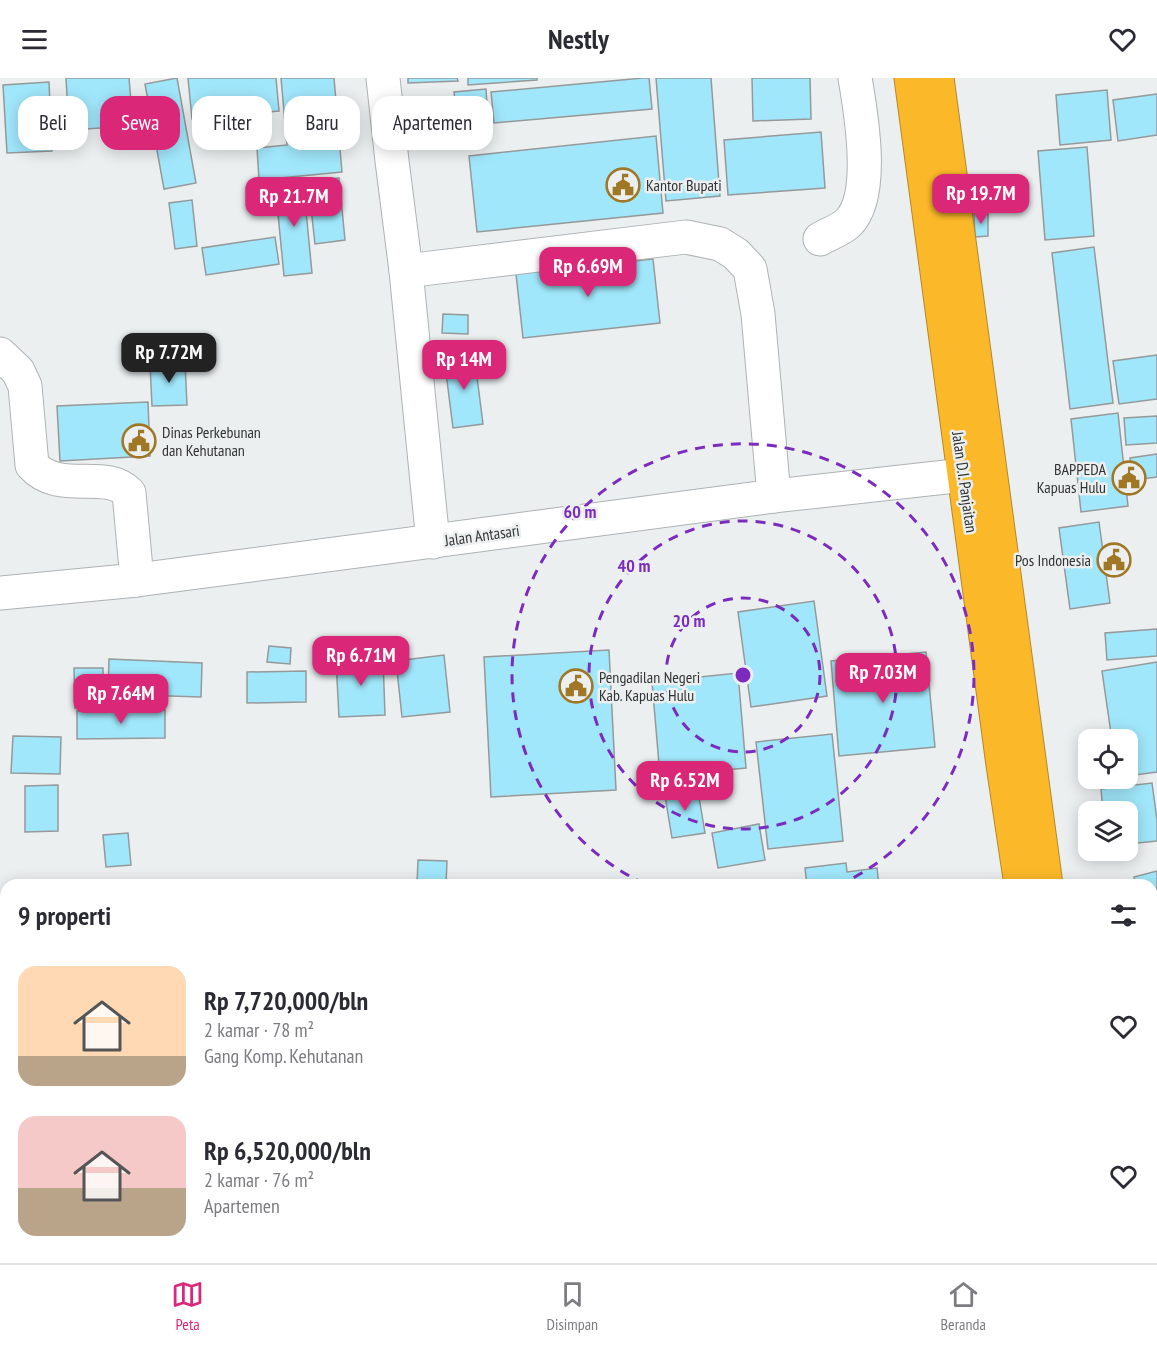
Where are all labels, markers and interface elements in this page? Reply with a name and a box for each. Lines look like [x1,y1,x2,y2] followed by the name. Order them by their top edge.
[548,22,609,56] text: Nestly
[18,23,51,56] icon: menu
[1106,23,1139,56] icon: heart
[18,96,88,150] chip: Beli
[100,96,180,150] chip: Sewa
[192,96,272,150] chip: Filter
[284,96,360,150] chip: Baru
[372,96,493,150] chip: Apartemen
[605,167,641,203] public building icon: Kantor Bupati
[919,174,1043,225] pin: Rp 19.7M
[646,175,722,195] place label: Kantor Bupati
[232,177,356,228] pin: Rp 21.7M
[946,180,1016,206] text: Rp 19.7M
[259,183,329,209] text: Rp 21.7M
[526,247,650,298] pin: Rp 6.69M
[553,253,623,279] text: Rp 6.69M
[107,333,231,384] pin: Rp 7.72M
[135,339,203,365] text: Rp 7.72M
[415,340,513,391] pin: Rp 14M
[436,346,492,372] text: Rp 14M
[162,422,261,460] place label: Dinas Perkebunan dan Kehutanan
[121,423,157,459] public building icon: Dinas Perkebunan dan Kehutanan
[948,429,982,534] street label: Jalan D.I. Panjaitan
[1037,459,1106,497] place label: BAPPEDA Kapuas Hulu
[1111,460,1147,496] public building icon: BAPPEDA Kapuas Hulu
[564,500,596,523] text: 60 m
[442,520,521,550] street label: Jalan Antasari
[1096,542,1132,578] public building icon: Pos Indonesia
[1015,550,1091,570] place label: Pos Indonesia
[618,554,650,577] text: 40 m
[673,609,705,632] text: 20 m
[299,636,423,687] pin: Rp 6.71M
[326,642,396,668] text: Rp 6.71M
[821,653,945,704] pin: Rp 7.03M
[849,659,917,685] text: Rp 7.03M
[733,665,753,685] centre of rings
[599,667,700,705] place label: Pengadilan Negeri Kab. Kapuas Hulu
[558,668,594,704] public building icon: Pengadilan Negeri Kab. Kapuas Hulu
[59,674,183,725] pin: Rp 7.64M
[87,680,155,706] text: Rp 7.64M
[1078,729,1138,861] map controls
[1078,729,1138,789] button: locate
[623,761,747,812] pin: Rp 6.52M
[650,767,720,793] text: Rp 6.52M
[1078,801,1138,861] button: layers
[18,899,111,932] text: 9 properti
[1107,899,1140,932] icon: filters
[204,984,368,1017] text: Rp 7,720,000/bln
[66,990,138,1062] icon: home
[1107,1010,1140,1043] icon: heart
[204,1017,314,1043] text: 2 kamar · 78 m²
[204,1043,363,1069] text: Gang Komp. Kehutanan
[204,1134,371,1167] text: Rp 6,520,000/bln
[66,1140,138,1212] icon: home
[1107,1160,1140,1193] icon: heart
[204,1167,314,1193] text: 2 kamar · 76 m²
[204,1193,280,1219] text: Apartemen
[171,1278,204,1334] tab: Peta
[547,1278,598,1334] tab: Disimpan
[941,1278,986,1334] tab: Beranda

